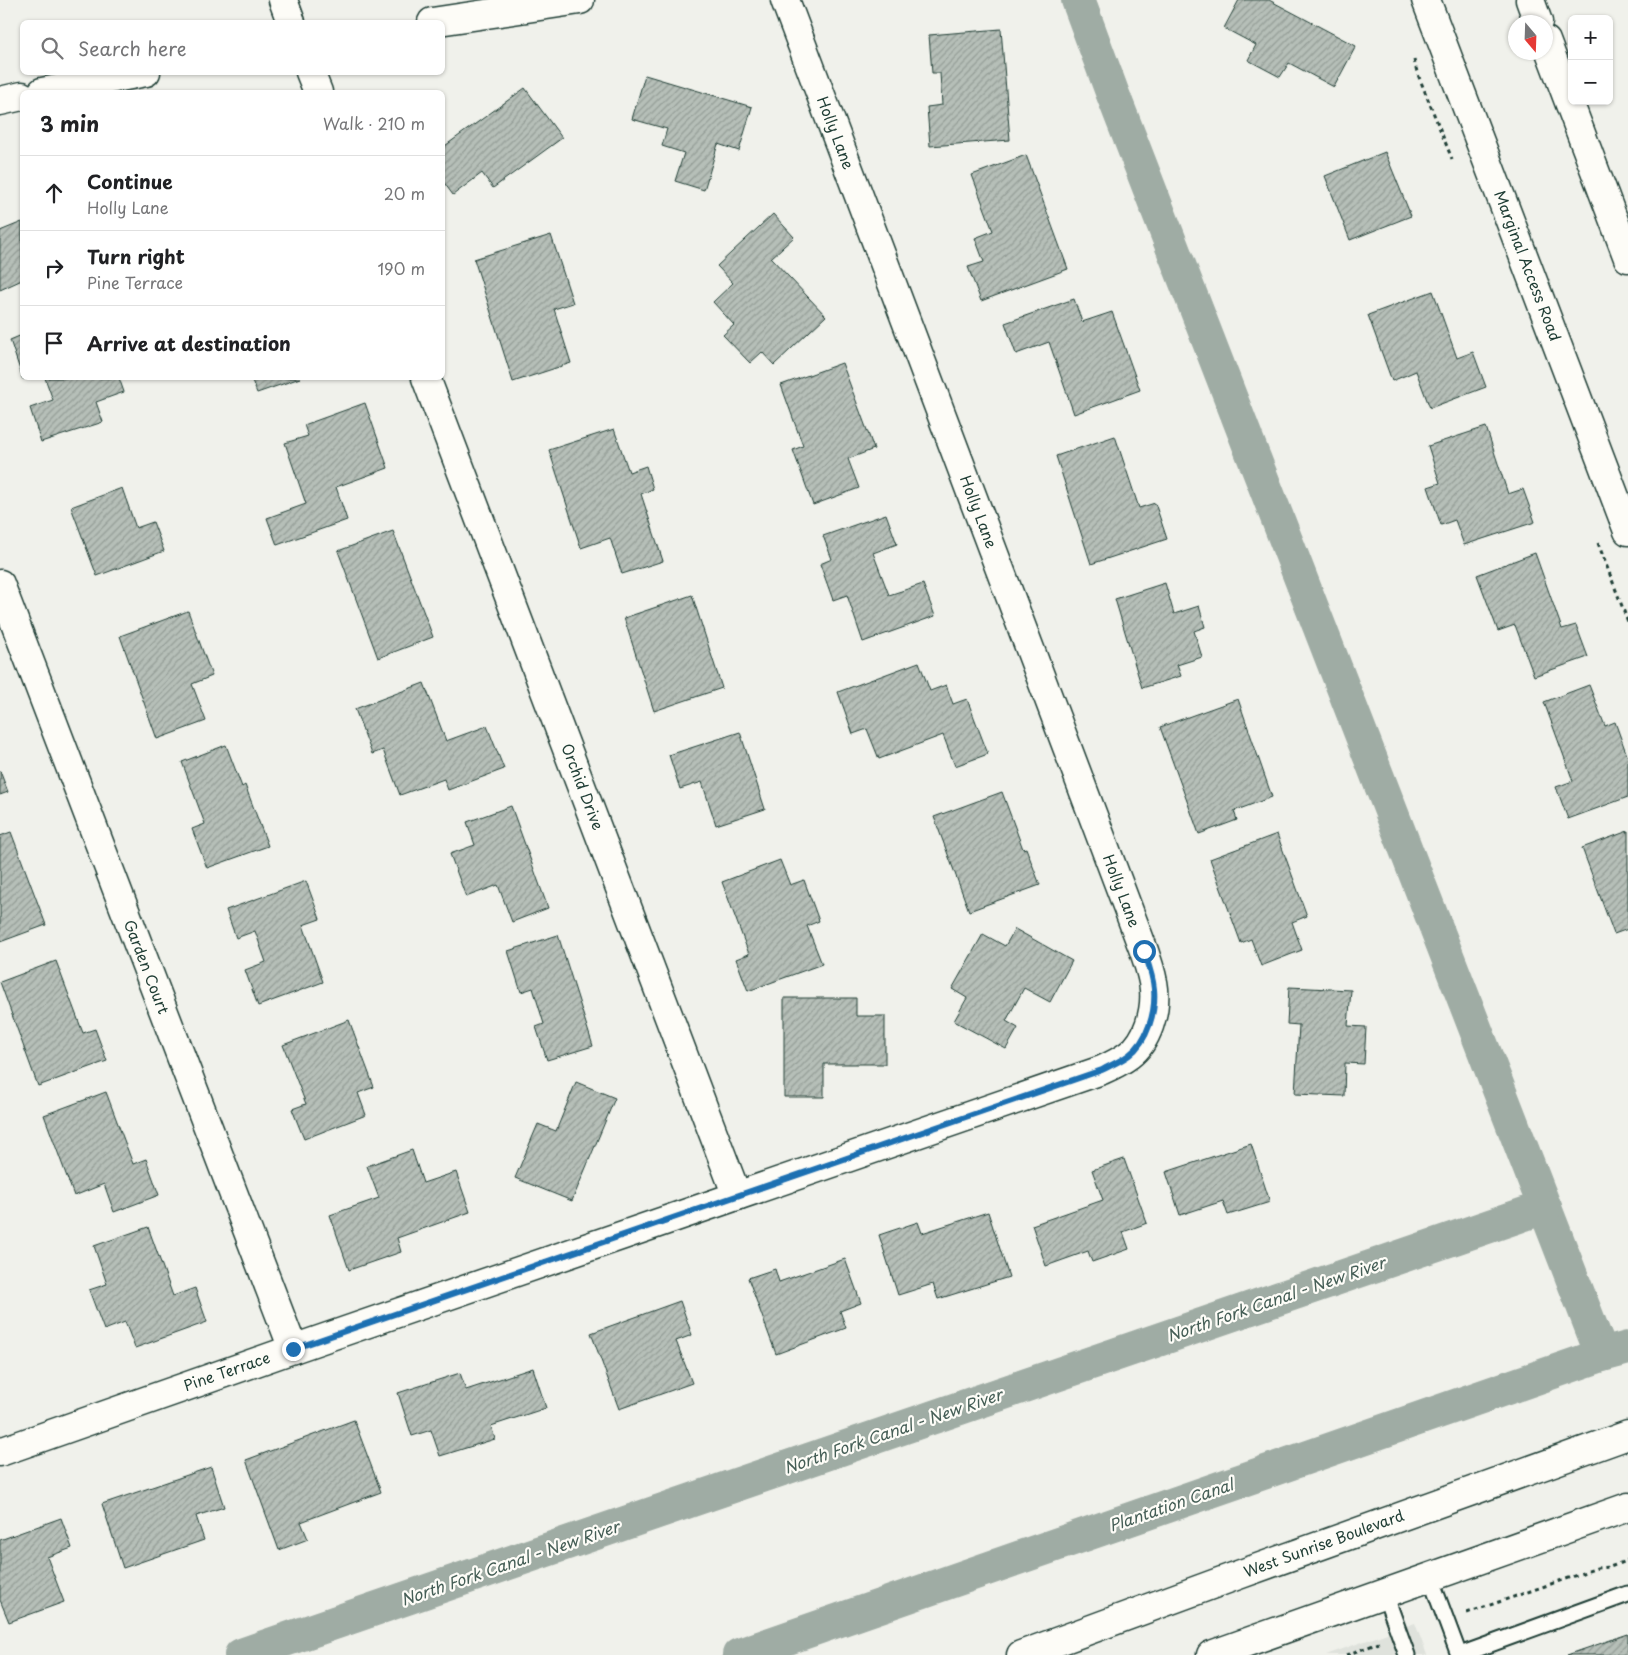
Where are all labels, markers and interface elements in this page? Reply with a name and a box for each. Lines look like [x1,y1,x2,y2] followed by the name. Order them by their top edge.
[1508,15,1553,60] north arrow
[1568,15,1613,105] map controls
[1568,15,1613,60] button: +
[20,20,445,75] search box
[38,34,66,62] icon: search
[78,34,187,62] text: Search here
[1568,60,1613,105] button: −
[812,93,861,172] street label: Holly Lane
[40,107,99,139] text: 3 min
[323,111,425,135] text: Walk · 210 m
[87,167,173,195] text: Continue
[40,179,68,207] icon: ahead
[384,181,425,205] text: 20 m
[1489,187,1568,344] street label: Marginal Access Road
[87,195,169,219] text: Holly Lane
[87,242,185,270] text: Turn right
[40,254,68,282] icon: right
[377,256,425,280] text: 190 m
[87,270,183,294] text: Pine Terrace
[40,329,68,357] icon: arrive
[87,329,291,357] text: Arrive at destination
[955,472,1004,551] street label: Holly Lane
[556,740,610,833] street label: Orchid Drive
[1098,851,1147,930] street label: Holly Lane
[119,916,176,1017] street label: Garden Court
[1133,940,1156,963] route start
[1163,1248,1391,1347] water label: North Fork Canal - New River
[282,1338,305,1361] route end
[180,1345,273,1396] street label: Pine Terrace
[780,1380,1008,1479] water label: North Fork Canal - New River
[1105,1471,1238,1537] water label: Plantation Canal
[1240,1503,1407,1582] street label: West Sunrise Boulevard
[397,1512,625,1611] water label: North Fork Canal - New River

